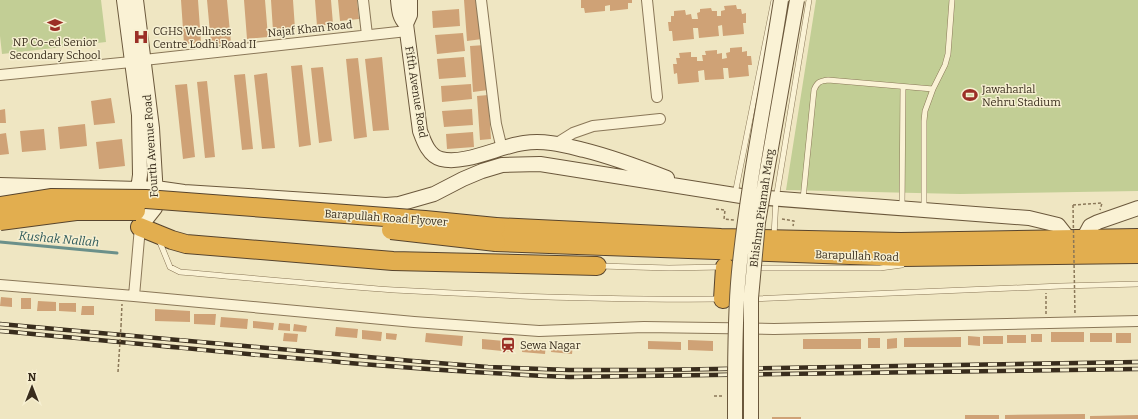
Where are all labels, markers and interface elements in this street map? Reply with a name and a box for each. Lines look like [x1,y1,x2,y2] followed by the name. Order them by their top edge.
[46,16,64,34] school or university icon: NP Co-ed Senior Secondary School
[267,18,354,40] street label: Najaf Khan Road
[153,25,257,51] place label: CGHS Wellness Centre Lodhi Road II
[132,28,150,46] hospital icon: CGHS Wellness Centre Lodhi Road II
[9,36,101,62] place label: NP Co-ed Senior Secondary School
[402,45,430,139] street label: Fifth Avenue Road
[981,83,1061,109] place label: Jawaharlal Nehru Stadium
[961,86,979,104] sports icon: Jawaharlal Nehru Stadium
[141,94,161,198] street label: Fourth Avenue Road
[747,148,777,268] street label: Bhishma Pitamah Marg
[324,207,448,229] street label: Barapullah Road Flyover
[18,229,100,249] water label: Kushak Nallah
[815,248,900,264] street label: Barapullah Road
[499,336,517,354] station icon: Sewa Nagar
[520,339,581,352] place label: Sewa Nagar
[12,367,52,407] north arrow
[28,371,37,384] text: N

